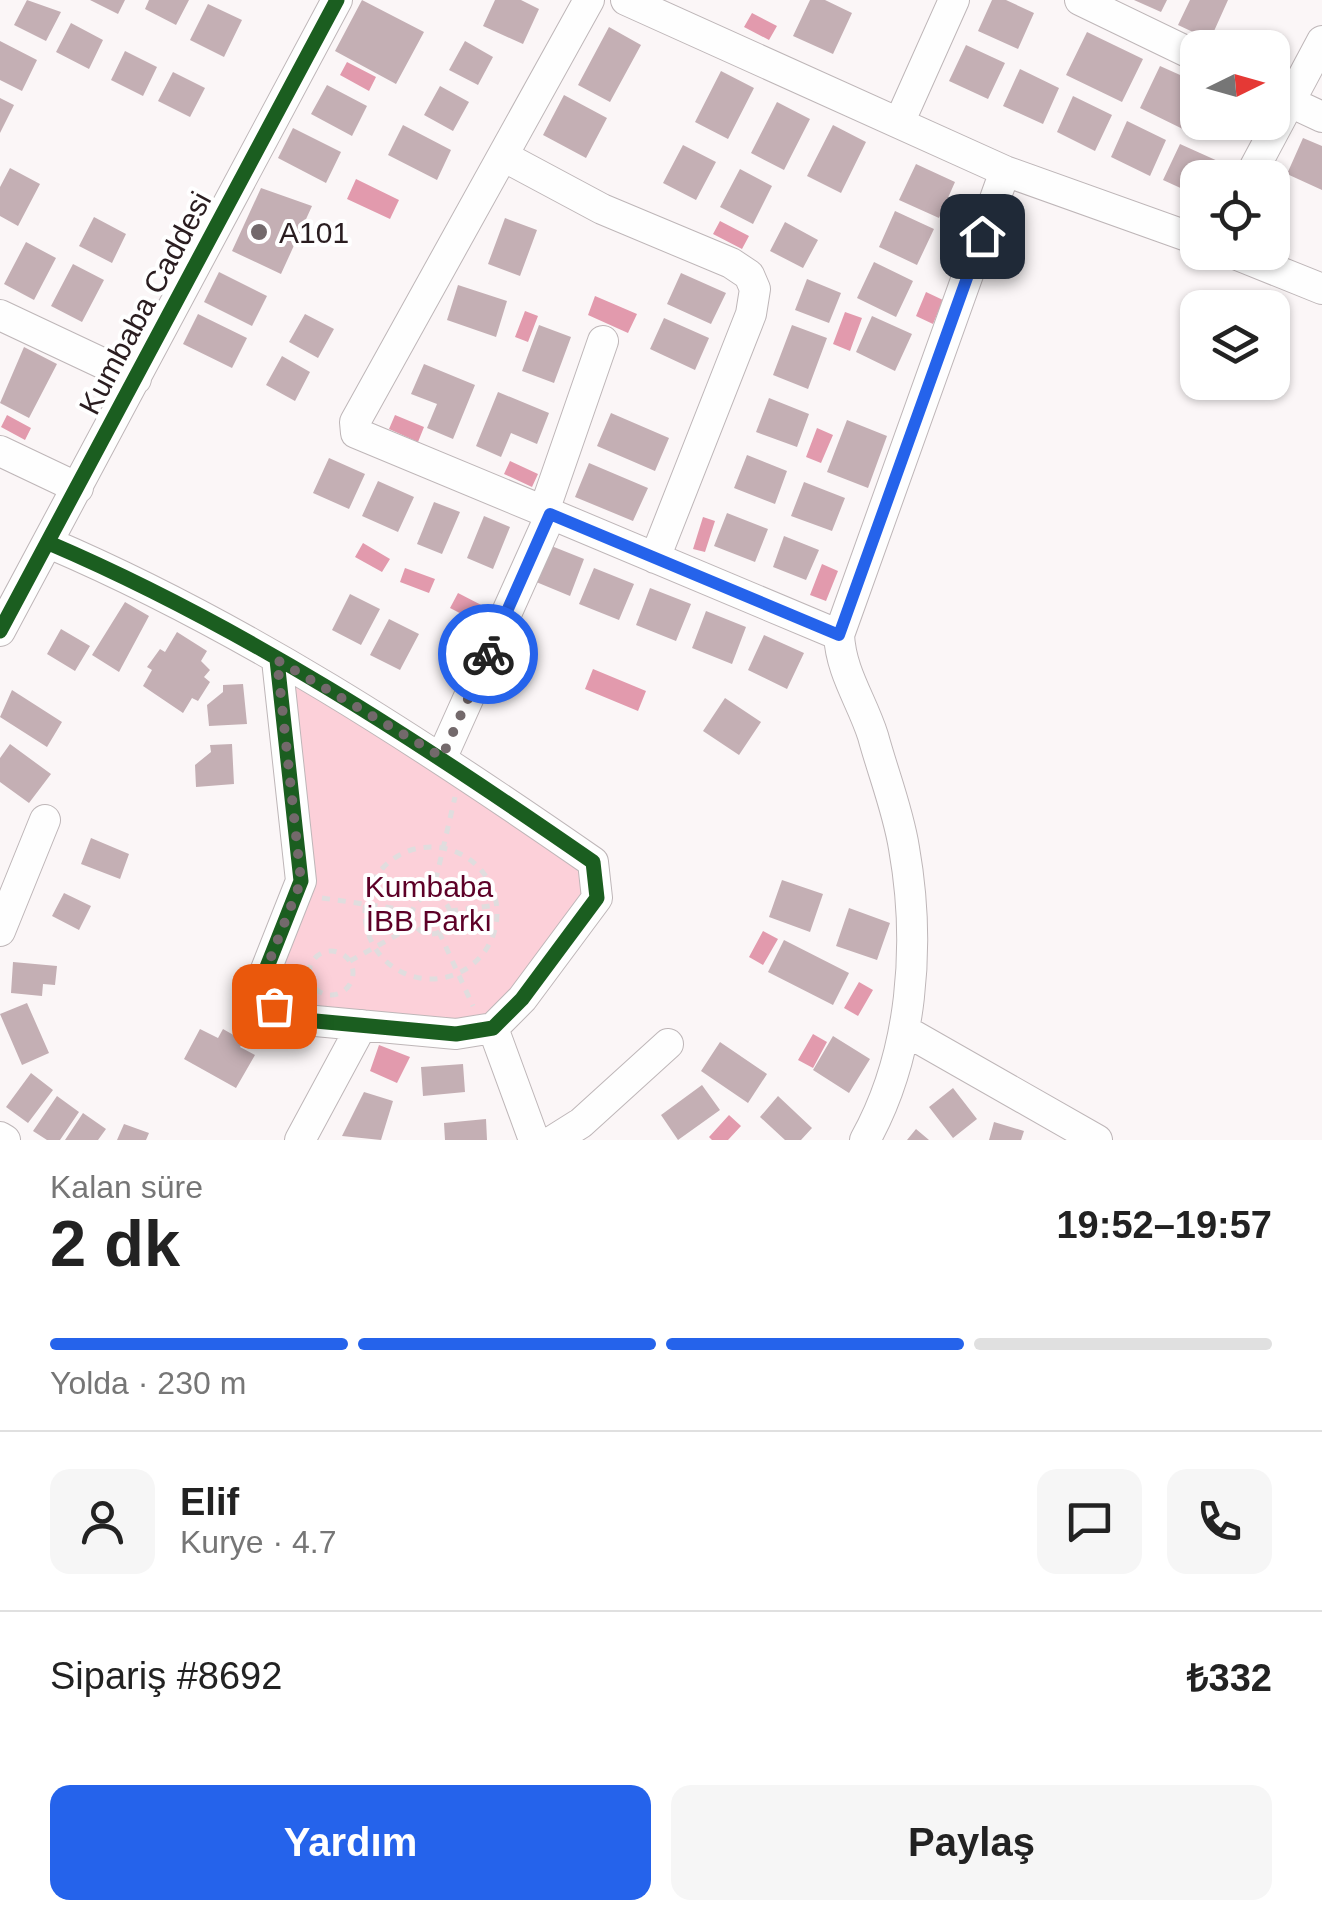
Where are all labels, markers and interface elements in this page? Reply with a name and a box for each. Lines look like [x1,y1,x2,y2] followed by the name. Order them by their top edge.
[1180,30,1290,140] north arrow
[1180,30,1290,400] map controls
[1180,160,1290,270] button: locate
[72,186,218,420] street label: Kumbaba Caddesi
[940,194,1025,279] pin
[955,209,1010,264] icon: home
[279,216,349,249] place label: A101
[248,221,270,243] marker: A101
[1180,290,1290,400] button: layers
[438,604,538,704] courier
[461,627,516,682] icon: bike
[365,870,494,937] park label: Kumbaba İBB Parkı
[232,964,317,1049] pin
[247,979,302,1034] icon: bag
[50,1169,203,1205] text: Kalan süre
[1056,1204,1272,1246] text: 19:52–19:57
[50,1207,180,1280] text: 2 dk
[50,1365,246,1401] text: Yolda · 230 m
[50,1469,155,1574] button: person
[1037,1469,1142,1574] button: chat
[1167,1469,1272,1574] button: phone
[180,1481,239,1523] text: Elif
[180,1524,337,1560] text: Kurye · 4.7
[50,1655,282,1697] text: Sipariş #8692
[1187,1657,1272,1699] text: ₺332
[50,1785,651,1900] button: Yardım
[671,1785,1272,1900] button: Paylaş

